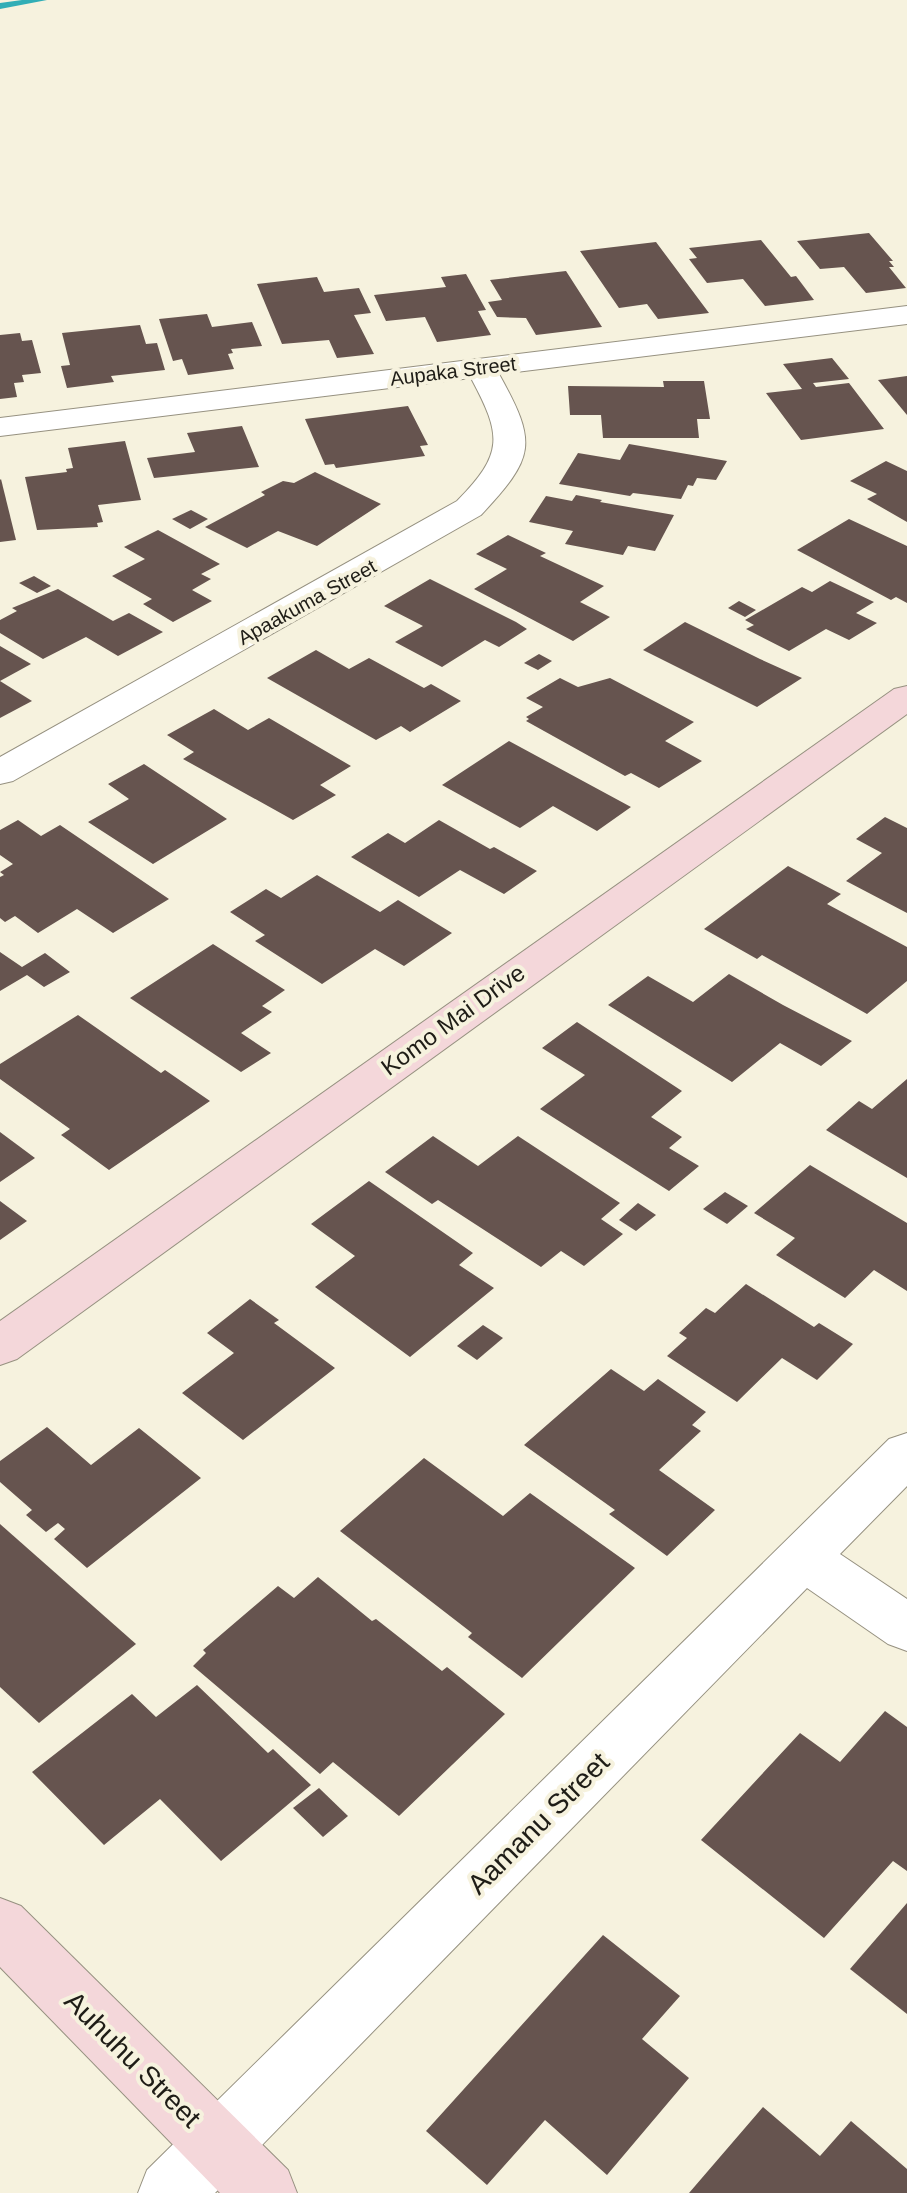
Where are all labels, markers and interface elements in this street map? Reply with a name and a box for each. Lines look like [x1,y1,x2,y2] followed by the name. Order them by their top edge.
[389,352,518,390] street label: Aupaka Street
[234,555,380,649] street label: Apaakuma Street
[376,959,530,1081] street label: Komo Mai Drive
[461,1746,616,1900] street label: Aamanu Street
[58,1985,207,2134] street label: Auhuhu Street

